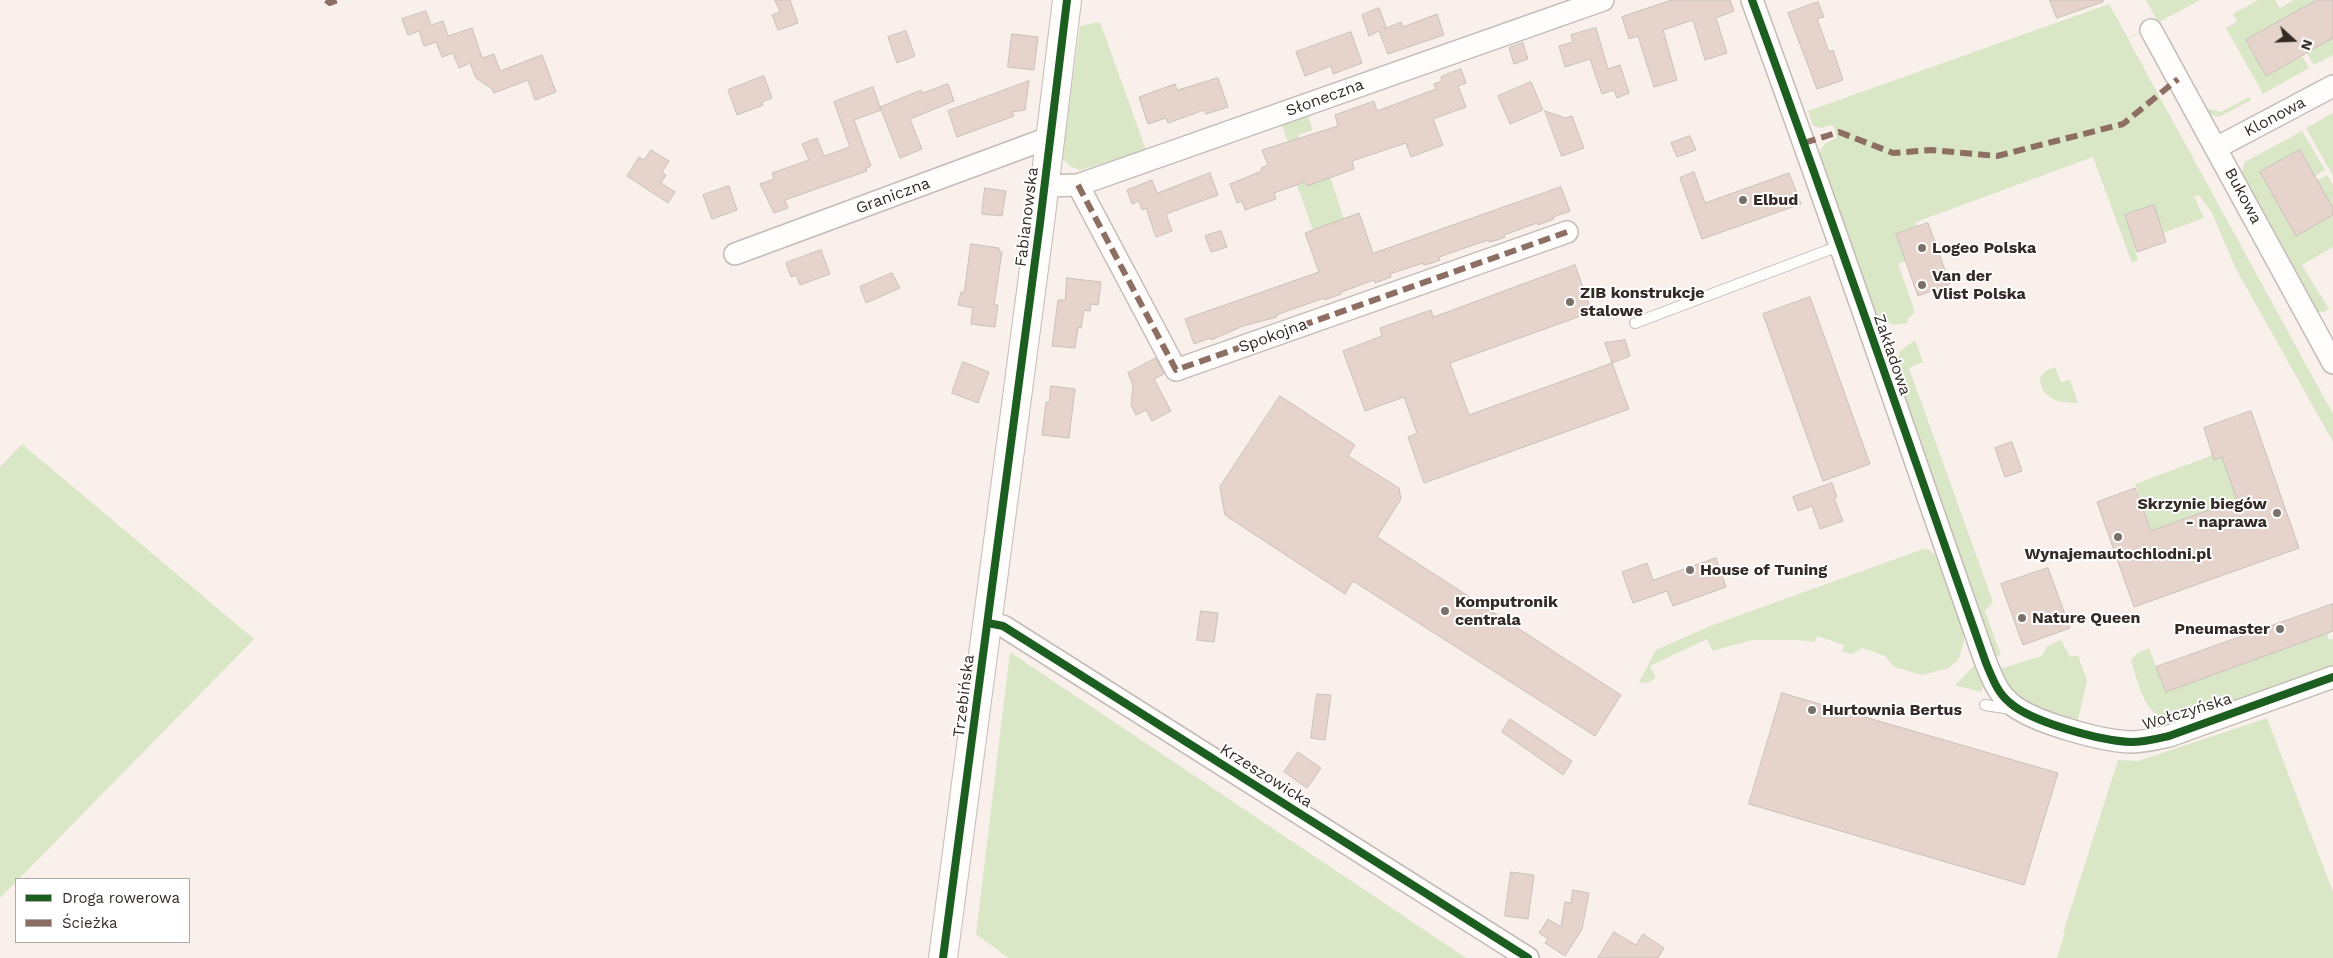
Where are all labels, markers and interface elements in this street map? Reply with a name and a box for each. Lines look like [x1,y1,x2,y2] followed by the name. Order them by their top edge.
[2268,15,2318,65] north arrow
[2298,38,2316,53] text: N
[1283,75,1367,121] street label: Słoneczna
[2241,93,2309,141] street label: Klonowa
[2220,165,2266,227] street label: Bukowa
[1011,166,1043,268] street label: Fabianowska
[853,174,933,218] street label: Graniczna
[1753,190,1798,210] place label: Elbud
[1737,194,1749,206] marker: Elbud
[1932,238,2036,258] place label: Logeo Polska
[1916,242,1928,254] marker: Logeo Polska
[1932,266,2026,304] place label: Van der Vlist Polska
[1916,279,1928,291] marker: Van der Vlist Polska
[1580,283,1705,321] place label: ZIB konstrukcje stalowe
[1564,296,1576,308] marker: ZIB konstrukcje stalowe
[1869,312,1915,398] street label: Zakładowa
[1236,315,1310,357] street label: Spokojna
[2137,494,2267,532] place label: Skrzynie biegów - naprawa
[2271,507,2283,519] marker: Skrzynie biegów - naprawa
[2112,531,2124,543] marker: Wynajemautochlodni.pl
[2025,544,2211,564] place label: Wynajemautochlodni.pl
[1700,560,1827,580] place label: House of Tuning
[1684,564,1696,576] marker: House of Tuning
[1455,592,1558,630] place label: Komputronik centrala
[1439,605,1451,617] marker: Komputronik centrala
[2032,608,2140,628] place label: Nature Queen
[2016,612,2028,624] marker: Nature Queen
[2174,619,2270,639] place label: Pneumaster
[2274,623,2286,635] marker: Pneumaster
[949,653,979,739] street label: Trzebińska
[2140,689,2234,735] street label: Wołczyńska
[1822,700,1962,720] place label: Hurtownia Bertus
[1806,704,1818,716] marker: Hurtownia Bertus
[1216,740,1316,812] street label: Krzeszowicka
[15,878,190,943] legend
[62,889,180,907] text: Droga rowerowa
[62,914,118,932] text: Ścieżka

